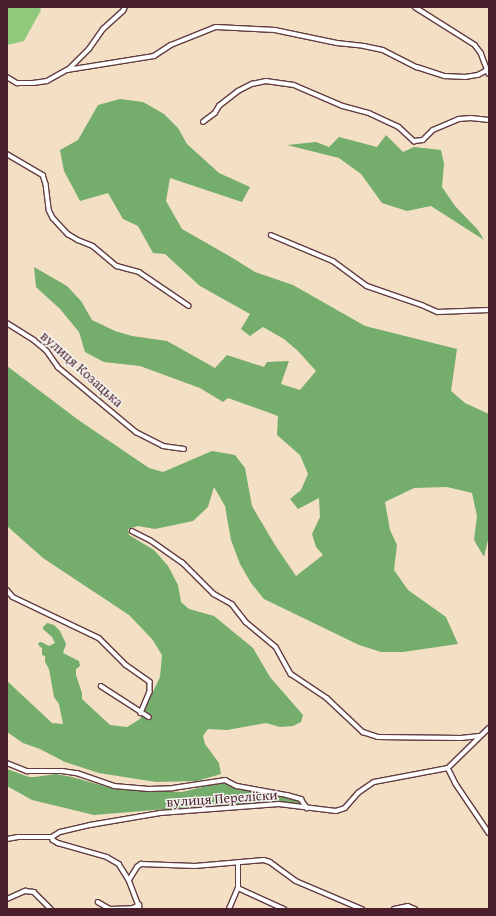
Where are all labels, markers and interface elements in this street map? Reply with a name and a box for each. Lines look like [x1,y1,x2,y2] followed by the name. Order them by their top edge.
[37,328,127,410] street label: вулиця Козацька
[166,786,278,810] street label: вулиця Переліски

